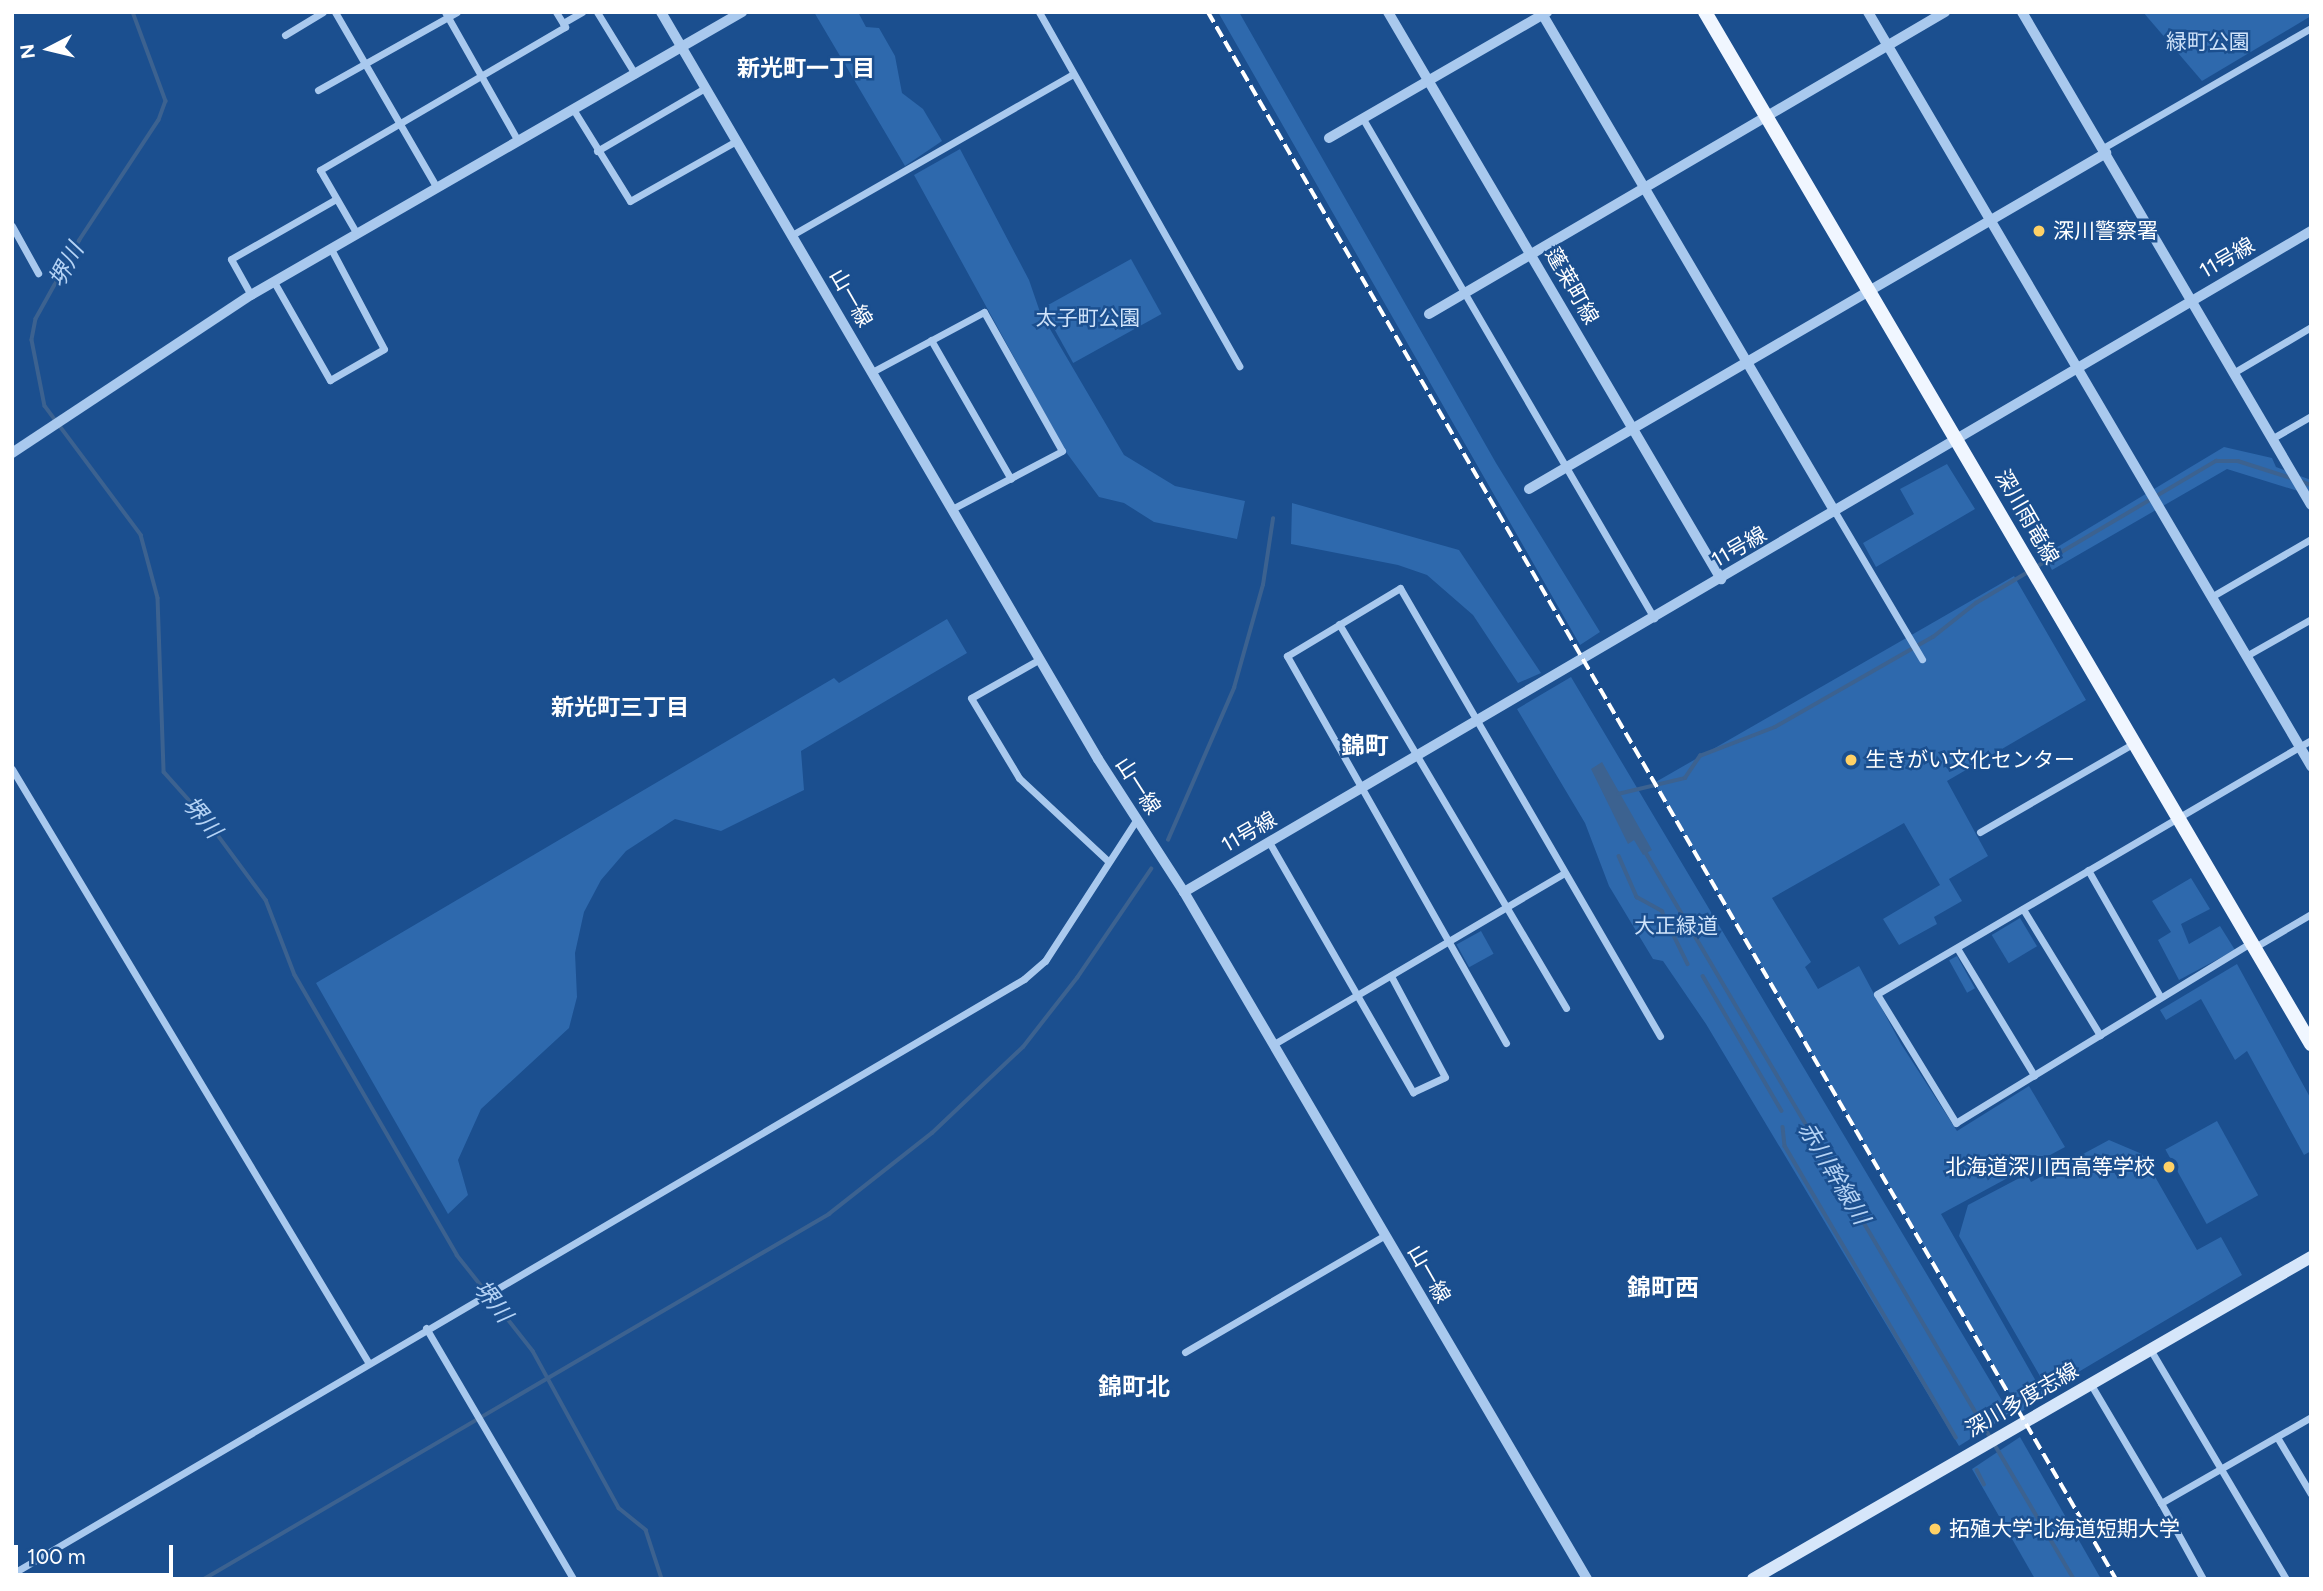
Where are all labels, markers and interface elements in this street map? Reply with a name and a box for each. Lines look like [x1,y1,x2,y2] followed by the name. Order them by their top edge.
[14,14,84,84] north arrow
[2166,29,2250,55] park label: 緑町公園
[15,43,40,60] text: N
[737,54,875,82] district label: 新光町一丁目
[2053,218,2158,244] place label: 深川警察署
[2031,223,2047,239] marker: 深川警察署
[2195,232,2259,284] street label: 11号線
[43,238,89,292] water label: 堺川
[1540,243,1604,329] street label: 蓬莱町線
[824,264,878,332] street label: 山一線
[1036,305,1140,331] park label: 太子町公園
[1990,465,2064,569] street label: 深川雨竜線
[1707,521,1771,573] street label: 11号線
[551,693,689,721] district label: 新光町三丁目
[1341,732,1389,760] district label: 錦町
[1865,747,2075,773] place label: 生きがい文化センター
[1843,752,1859,768] marker: 生きがい文化センター
[1110,753,1166,819] street label: 山一線
[177,791,227,843] water label: 堺川
[1217,806,1281,858] street label: 11号線
[1634,913,1718,939] park label: 大正緑道
[1793,1117,1875,1229] water label: 赤川幹線川
[1945,1154,2155,1180] place label: 北海道深川西高等学校
[2161,1159,2177,1175] marker: 北海道深川西高等学校
[1402,1240,1456,1308] street label: 山一線
[468,1274,518,1328] water label: 堺川
[1627,1274,1699,1302] district label: 錦町西
[1961,1358,2083,1442] street label: 深川多度志線
[1098,1373,1170,1401] district label: 錦町北
[1949,1516,2180,1542] place label: 拓殖大学北海道短期大学
[1927,1521,1943,1537] marker: 拓殖大学北海道短期大学
[18,1532,177,1576] scale bar
[27,1544,86,1569] text: 100 m

